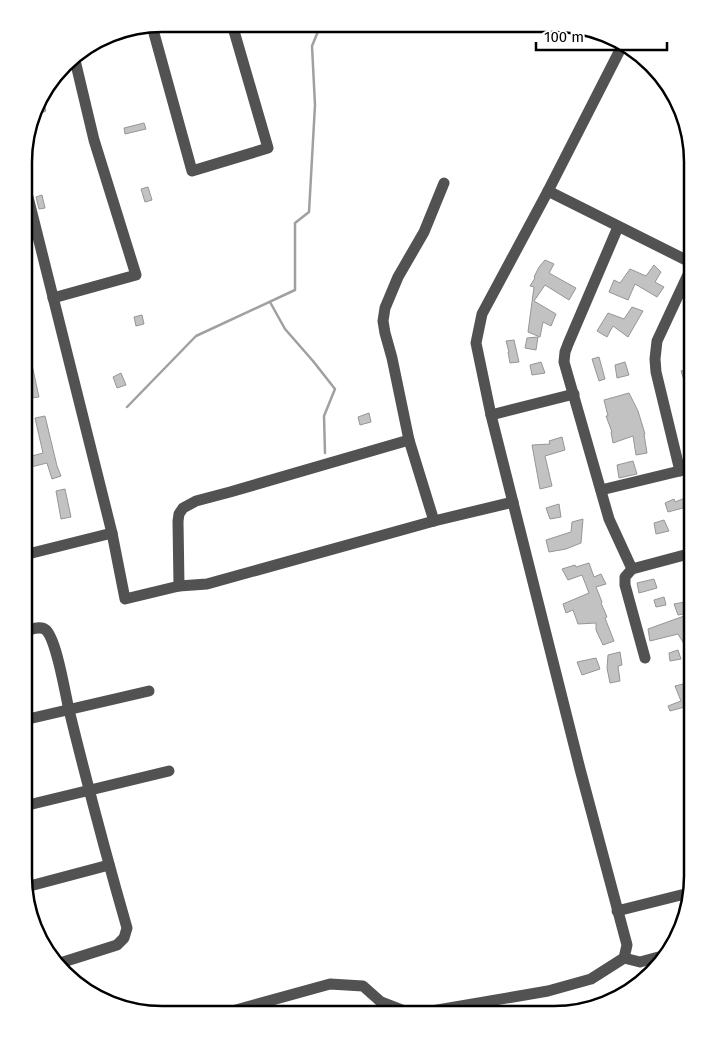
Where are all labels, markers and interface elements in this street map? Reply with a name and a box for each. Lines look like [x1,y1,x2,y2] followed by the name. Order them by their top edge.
[536,20,667,52] scale bar
[544,28,584,46] text: 100 m

